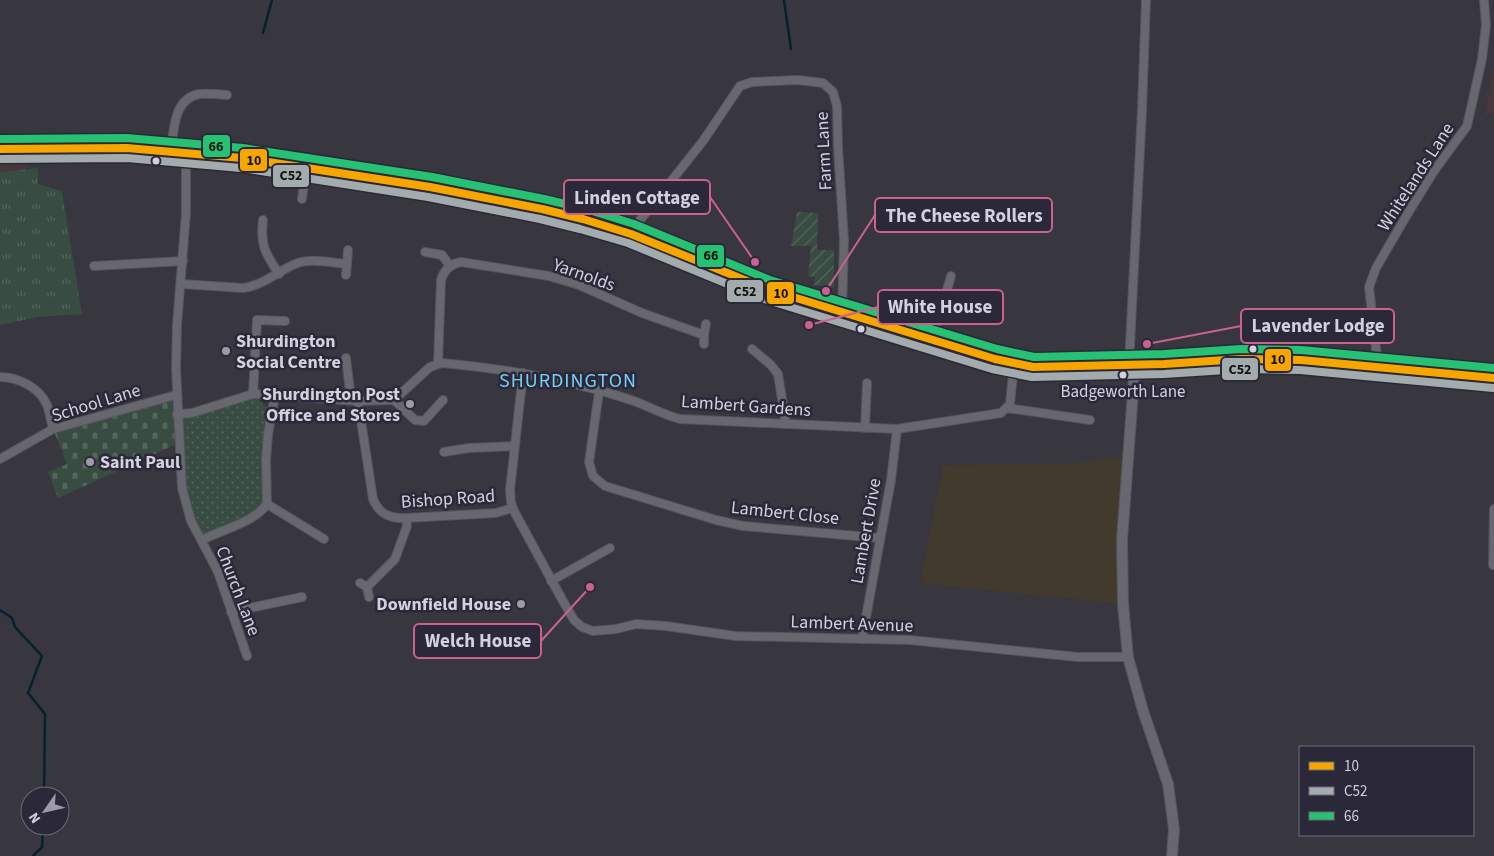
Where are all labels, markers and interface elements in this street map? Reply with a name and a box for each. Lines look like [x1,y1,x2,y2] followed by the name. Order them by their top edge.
[809,111,839,191] street label: Farm Lane
[1372,118,1460,236] street label: Whitelands Lane
[202,134,231,158] line badge: 66
[209,137,223,157] text: 66
[239,148,268,172] line badge: 10
[247,151,261,171] text: 10
[151,156,161,166] unlabelled marker
[272,164,310,188] line badge: C52
[280,166,302,186] text: C52
[564,180,710,214] callout: Linden Cottage
[574,185,700,212] text: Linden Cottage
[875,198,1052,232] callout: The Cheese Rollers
[885,203,1043,230] text: The Cheese Rollers
[696,244,725,268] line badge: 66
[704,246,718,266] text: 66
[549,252,619,298] street label: Yarnolds
[726,279,764,303] line badge: C52
[766,281,795,305] line badge: 10
[734,282,756,302] text: C52
[774,284,788,304] text: 10
[878,290,1003,324] callout: White House
[888,294,992,321] text: White House
[1241,309,1394,343] callout: Lavender Lodge
[1251,313,1385,340] text: Lavender Lodge
[856,324,866,334] unlabelled marker
[236,329,341,375] place label: Shurdington Social Centre
[1248,344,1258,354] unlabelled marker
[220,345,232,357] marker: Shurdington Social Centre
[1264,348,1292,372] line badge: 10
[1271,350,1285,370] text: 10
[1221,357,1259,381] line badge: C52
[1229,360,1251,380] text: C52
[499,367,637,395] district label: SHURDINGTON
[1118,370,1128,380] marker: Badgeworth Lane
[48,378,144,428] street label: School Lane
[1060,380,1186,404] place label: Badgeworth Lane
[262,382,400,428] place label: Shurdington Post Office and Stores
[680,389,812,423] street label: Lambert Gardens
[404,398,416,410] marker: Shurdington Post Office and Stores
[100,450,180,475] place label: Saint Paul
[84,456,96,468] marker: Saint Paul
[844,476,888,586] street label: Lambert Drive
[400,483,496,515] street label: Bishop Road
[730,495,840,531] street label: Lambert Close
[209,543,267,639] street label: Church Lane
[376,592,511,617] place label: Downfield House
[515,598,527,610] marker: Downfield House
[790,609,914,639] street label: Lambert Avenue
[414,624,541,658] callout: Welch House
[425,628,531,655] text: Welch House
[1299,746,1474,836] legend
[1344,756,1359,777] text: 10
[1344,781,1367,802] text: C52
[20,786,70,836] north arrow
[1344,806,1359,827] text: 66
[24,808,46,827] text: N

